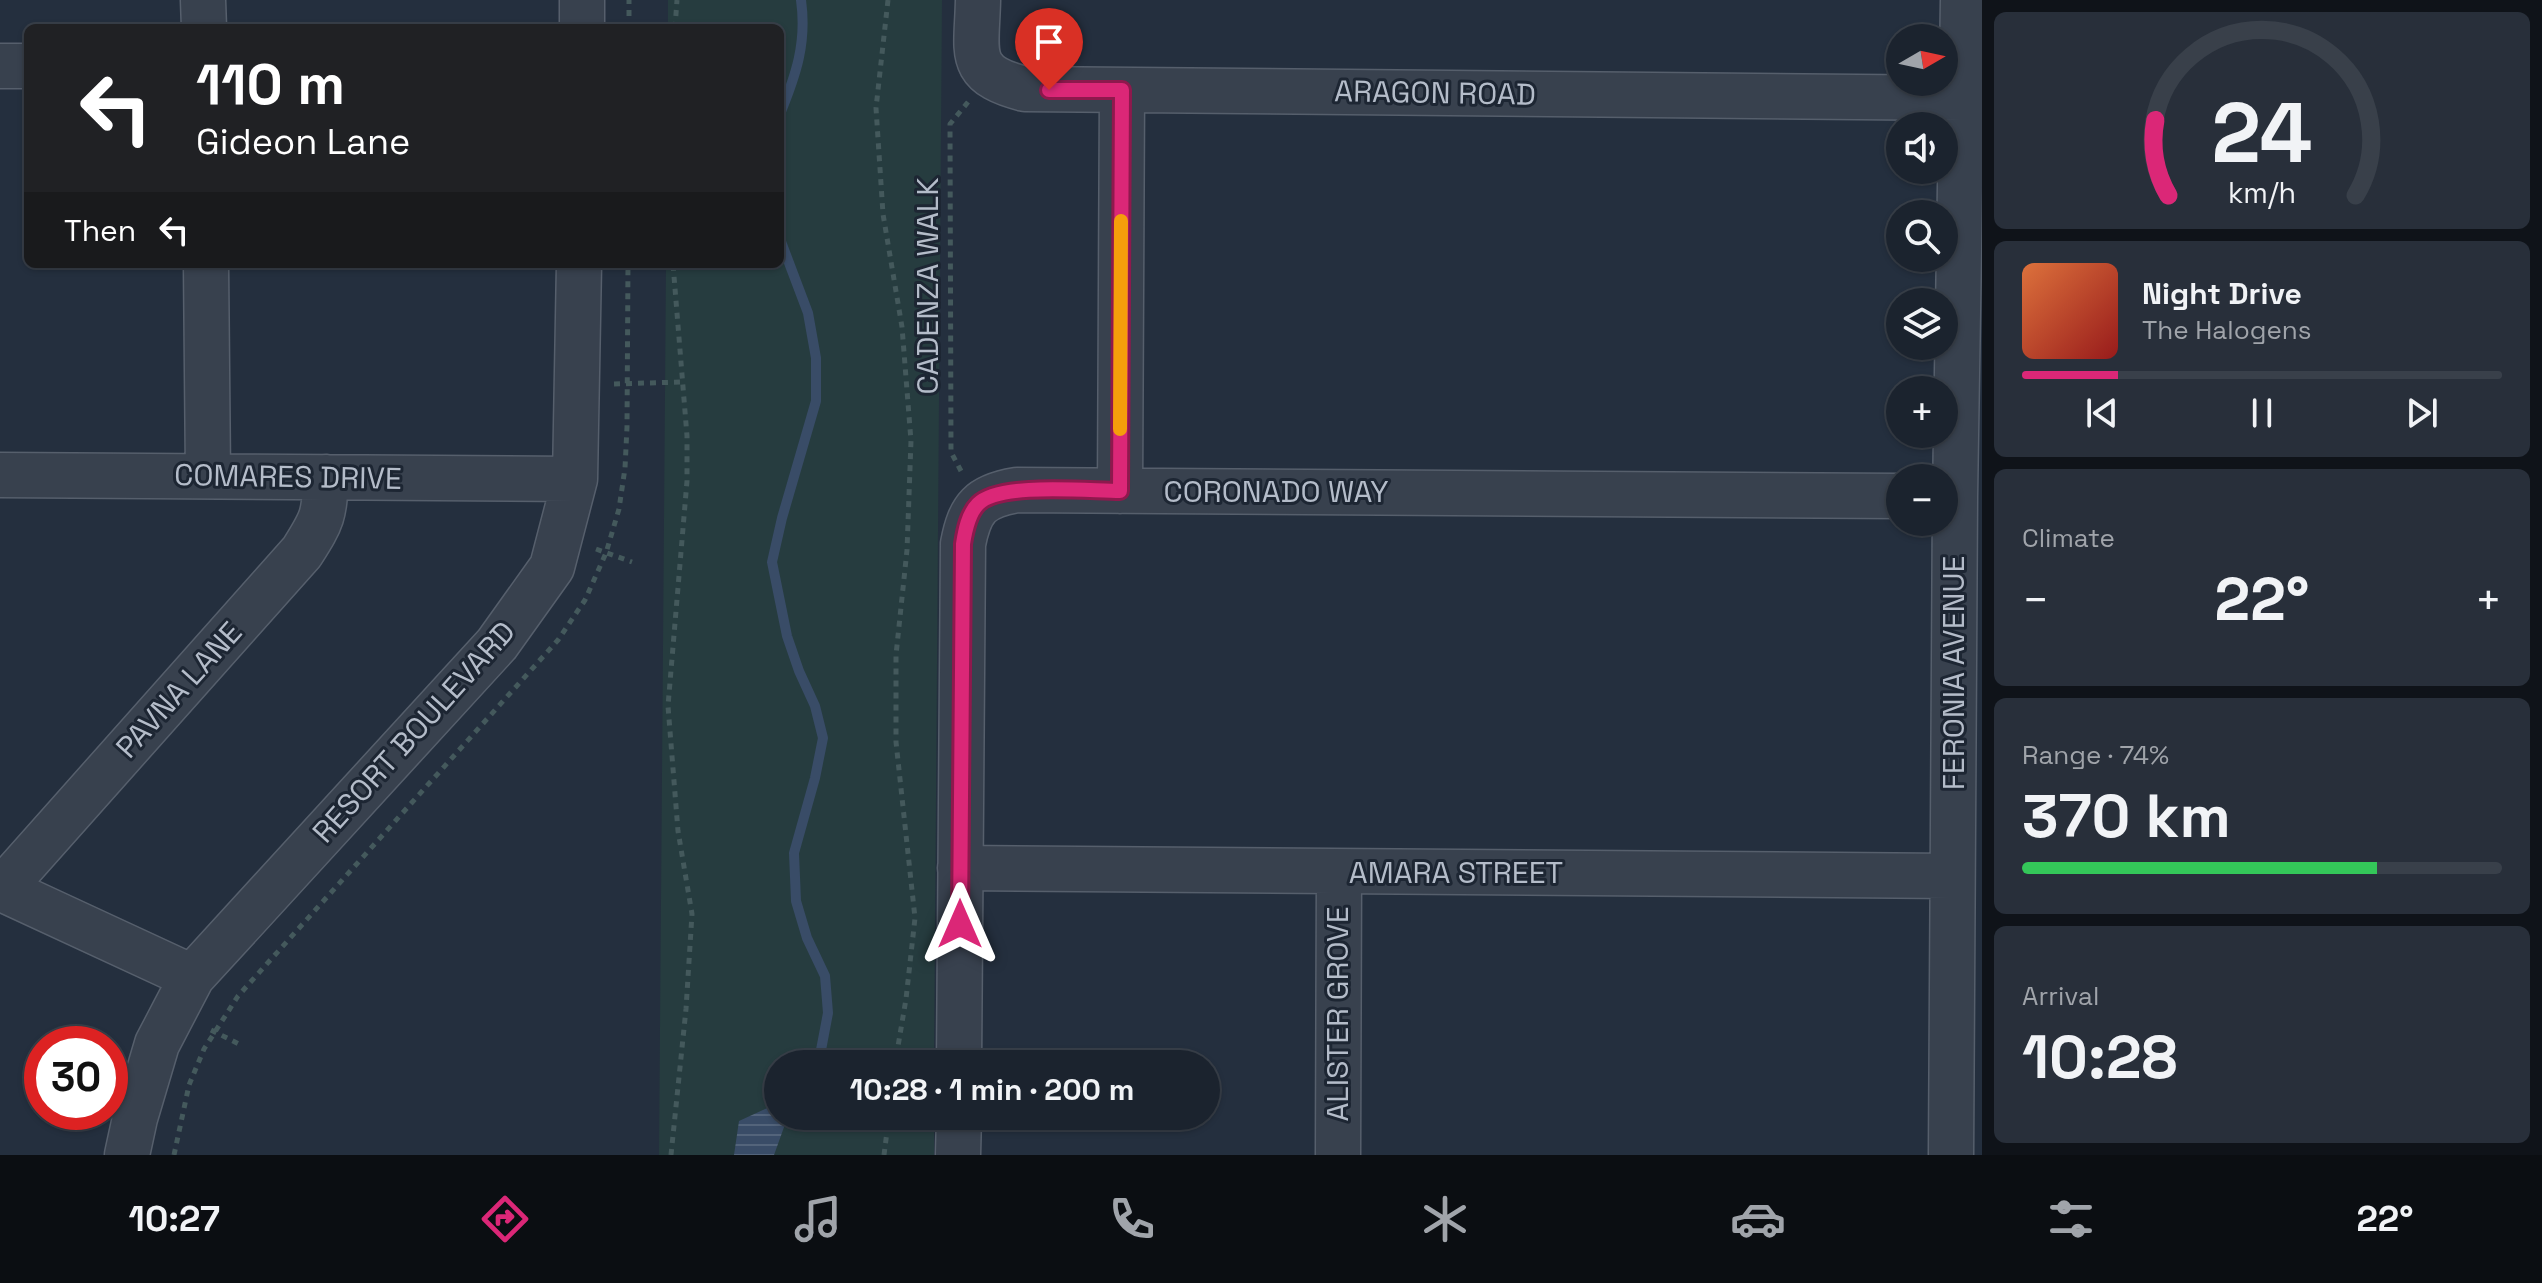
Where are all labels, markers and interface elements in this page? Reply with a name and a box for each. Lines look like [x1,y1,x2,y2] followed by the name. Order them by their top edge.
[1015,8,1083,90] pin
[1027,20,1071,64] icon: arrive
[1886,24,1958,96] north arrow
[1886,24,1958,536] map controls
[196,49,345,120] text: 110 m
[64,56,168,160] icon: left
[1334,71,1536,114] street label: ARAGON ROAD
[2212,80,2312,186] text: 24
[1886,112,1958,184] button: sound
[196,119,410,165] text: Gideon Lane
[2228,175,2296,211] text: km/h
[908,177,947,395] street label: CADENZA WALK
[1886,200,1958,272] button: search
[152,208,196,252] icon: left
[64,211,136,250] text: Then
[2142,274,2302,313] text: Night Drive
[1886,288,1958,360] button: layers
[2142,313,2311,347] text: The Halogens
[1886,376,1958,448] button: +
[2080,391,2124,435] icon: previous
[2240,391,2284,435] icon: pause
[2400,391,2444,435] icon: next
[174,455,402,498] street label: COMARES DRIVE
[1886,464,1958,536] button: −
[1164,472,1389,511] street label: CORONADO WAY
[2022,521,2115,555] text: Climate
[1934,556,1973,790] street label: FERONIA AVENUE
[2215,561,2309,638] text: 22°
[2022,572,2049,628] text: −
[2475,572,2502,628] text: +
[107,613,250,766] street label: PAVNA LANE
[304,613,524,851] street label: RESORT BOULEVARD
[2022,738,2169,772] text: Range · 74%
[2022,778,2231,855] text: 370 km
[1349,853,1563,892] street label: AMARA STREET
[918,882,1002,966] position arrow
[1318,906,1357,1122] street label: ALISTER GROVE
[2022,979,2099,1013] text: Arrival
[2022,1019,2178,1096] text: 10:28
[24,1026,128,1130] speed limit sign: 30
[850,1070,1134,1109] text: 10:28 · 1 min · 200 m
[477,1191,533,1247] icon: directions
[790,1191,846,1247] icon: music
[1104,1191,1160,1247] icon: phone
[1417,1191,1473,1247] icon: climate
[1730,1191,1786,1247] icon: car
[2043,1191,2099,1247] icon: filters
[129,1196,220,1242] text: 10:27
[2356,1196,2413,1242] text: 22°

